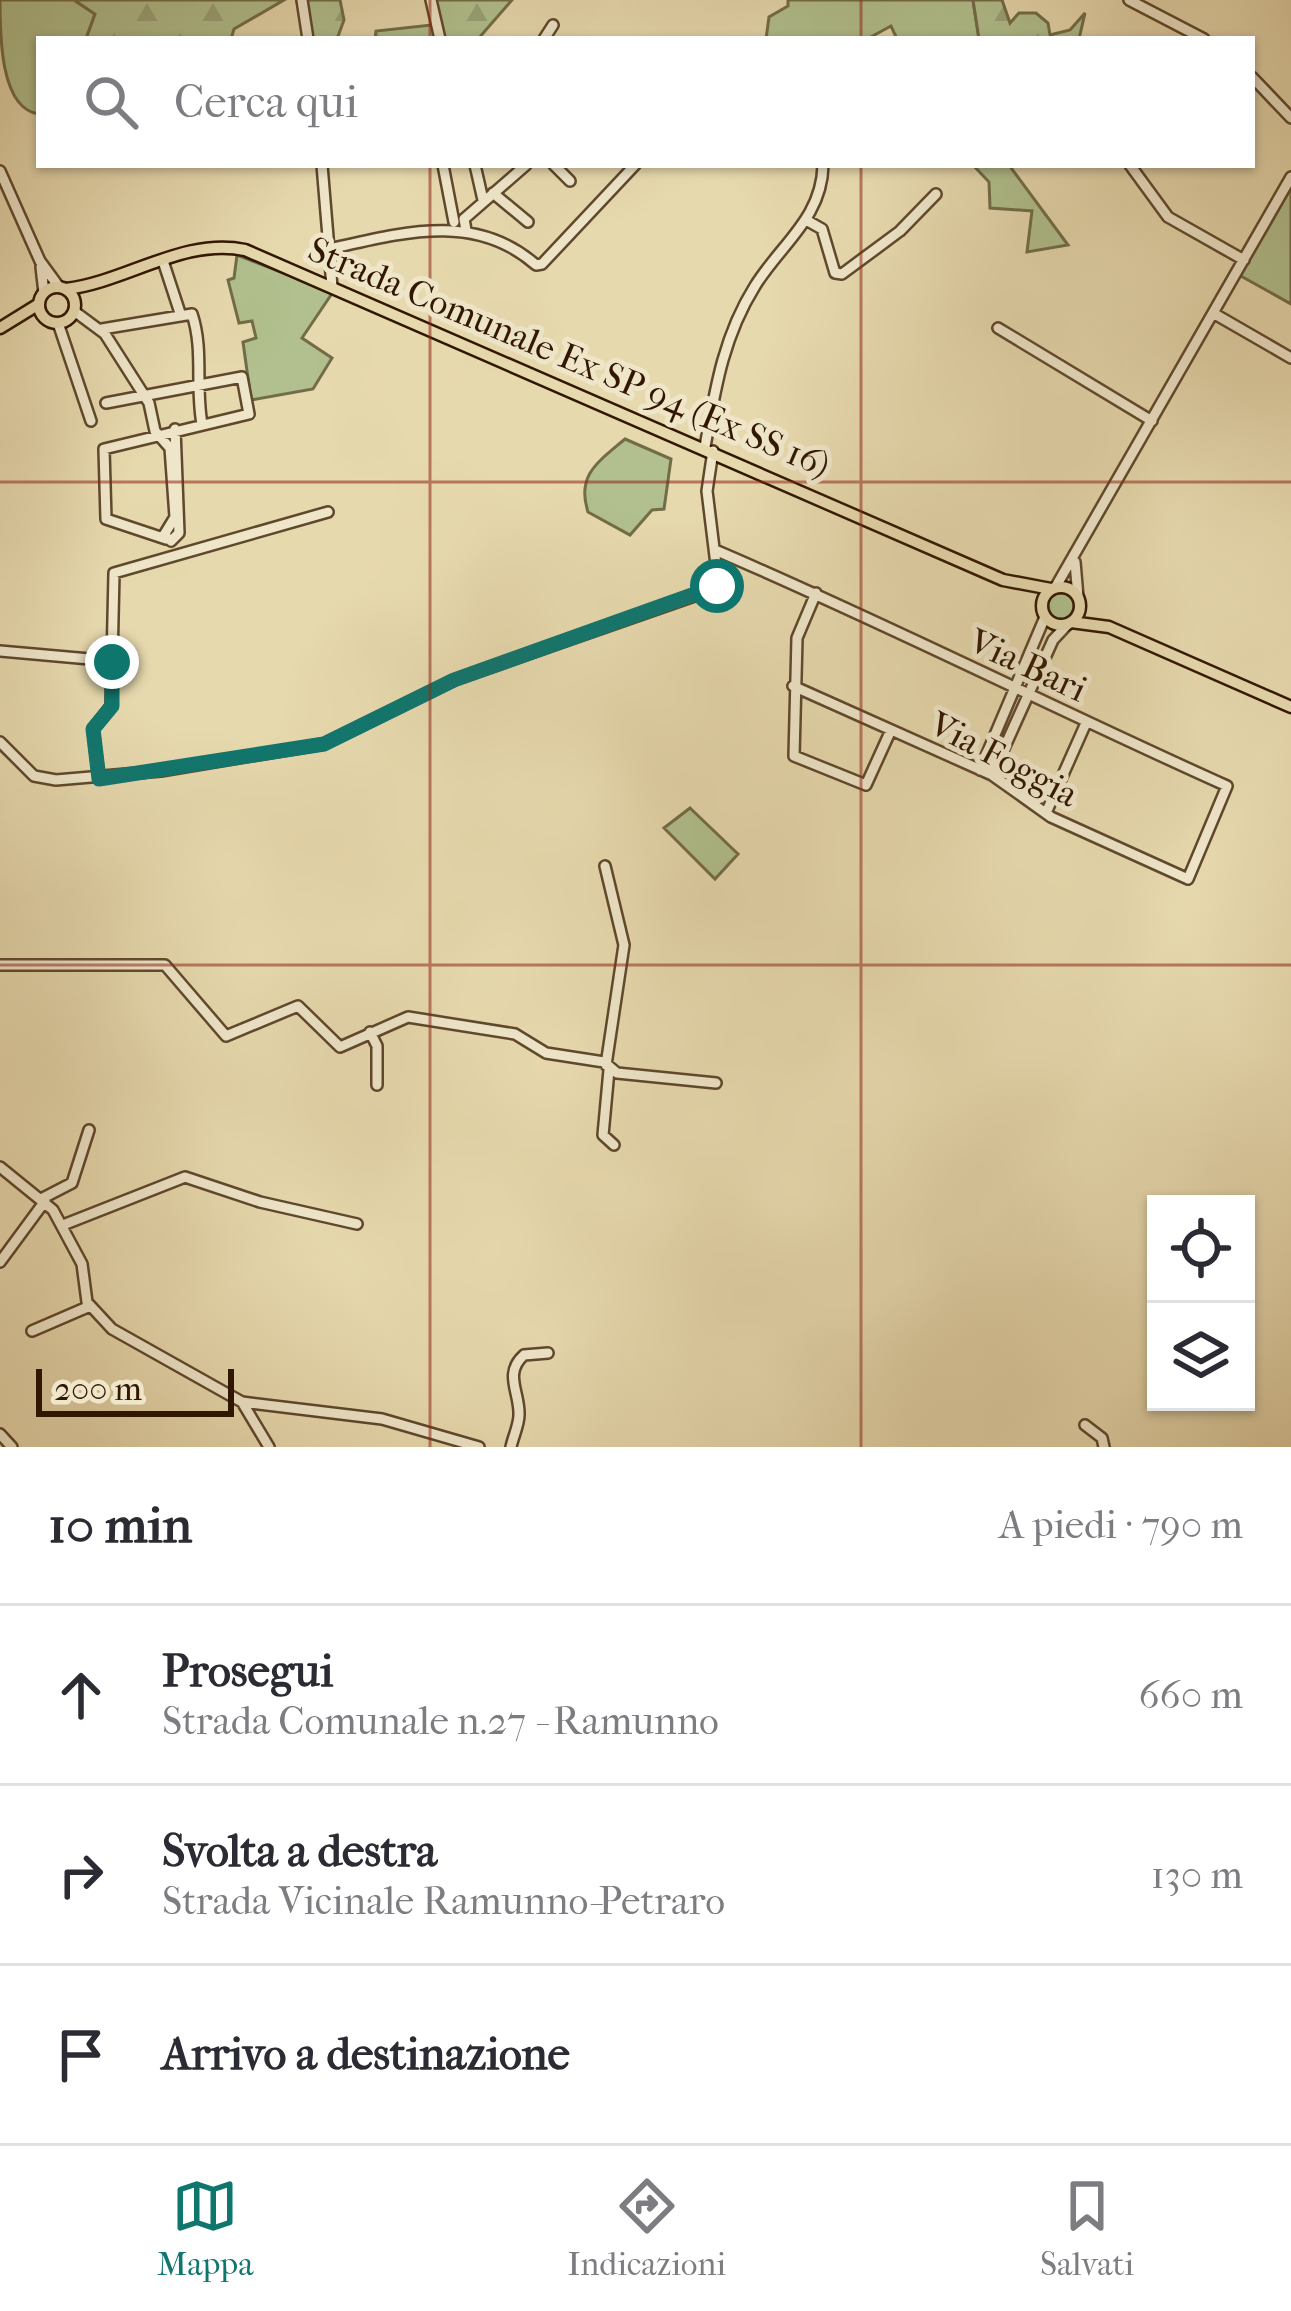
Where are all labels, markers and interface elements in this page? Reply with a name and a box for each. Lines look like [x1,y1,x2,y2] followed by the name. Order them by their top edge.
[36,36,1255,168] search box
[78,69,144,135] icon: search
[174,76,358,129] text: Cerca qui
[302,228,836,486] street label: Strada Comunale Ex SP 94 (Ex SS 16)
[690,559,744,613] route start
[962,619,1094,710] street label: Via Bari
[85,635,139,689] route end
[922,702,1086,816] street label: Via Foggia
[1147,1195,1255,1411] map controls
[1147,1195,1255,1303] button: locate
[1147,1303,1255,1411] button: layers
[36,1363,234,1416] scale bar
[54,1370,142,1409] text: 200 m
[48,1495,192,1555] text: 10 min
[999,1502,1243,1548] text: A piedi · 790 m
[162,1645,333,1698] text: Prosegui
[48,1662,114,1728] icon: ahead
[1138,1672,1243,1718] text: 660 m
[162,1698,719,1744] text: Strada Comunale n.27 - Ramunno
[162,1825,437,1878] text: Svolta a destra
[48,1842,114,1908] icon: right
[1151,1852,1243,1898] text: 130 m
[162,1878,725,1924] text: Strada Vicinale Ramunno-Petraro
[48,2022,114,2088] icon: arrive
[162,2028,570,2081] text: Arrivo a destinazione
[157,2173,253,2284] tab: Mappa
[567,2173,726,2284] tab: Indicazioni
[1040,2173,1134,2284] tab: Salvati

